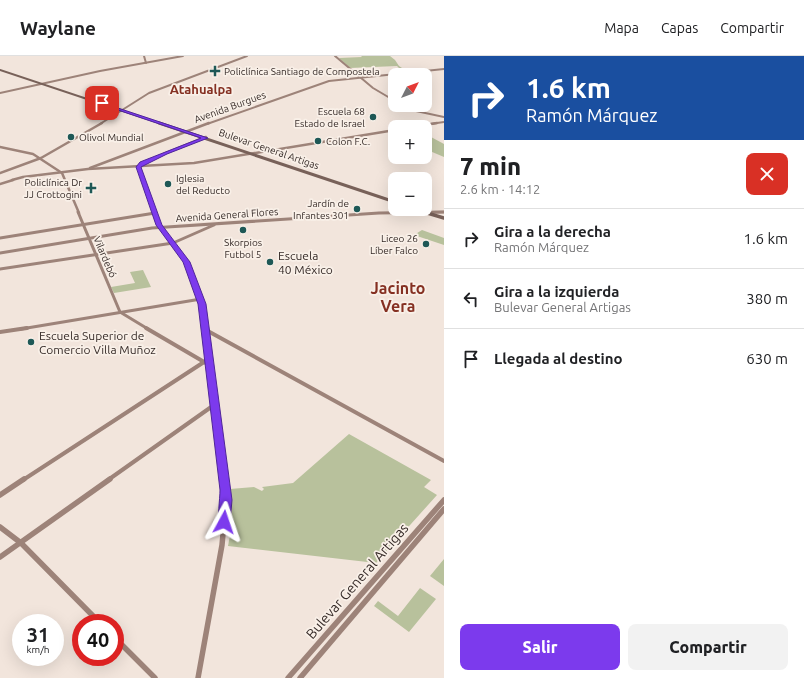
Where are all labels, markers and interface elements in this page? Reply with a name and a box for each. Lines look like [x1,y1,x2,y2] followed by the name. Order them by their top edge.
[20,17,96,39] text: Waylane
[604,20,639,36] text: Mapa
[661,20,698,36] text: Capas
[720,20,784,36] text: Compartir
[209,65,221,77] marker: Policlínica Santiago de Compostela
[224,66,380,77] place label: Policlínica Santiago de Compostela
[388,68,432,112] north arrow
[388,68,432,216] map controls
[460,72,512,124] icon: right
[526,72,611,103] text: 1.6 km
[170,82,232,96] district label: Atahualpa
[85,86,119,120] pin
[193,89,267,125] street label: Avenida Burgues
[91,92,113,114] icon: arrive
[526,105,658,125] text: Ramón Márquez
[294,106,365,129] place label: Escuela 68 Estado de Israel
[368,112,378,122] marker: Escuela 68 Estado de Israel
[388,120,432,164] button: +
[217,127,321,171] street label: Bulevar General Artigas
[66,132,76,142] marker: Olivol Mundial
[79,132,144,143] place label: Olivol Mundial
[313,136,323,146] marker: Colon F.C.
[326,136,370,147] place label: Colon F.C.
[460,153,521,180] text: 7 min
[746,153,788,195] button: close
[388,172,432,216] button: −
[176,173,230,196] place label: Iglesia del Reducto
[24,177,82,200] place label: Policlínica Dr JJ Crottogini
[163,179,173,189] marker: Iglesia del Reducto
[85,182,97,194] marker: Policlínica Dr JJ Crottogini
[460,182,540,196] text: 2.6 km · 14:12
[293,198,349,221] place label: Jardín de Infantes 301
[352,204,362,214] marker: Jardín de Infantes 301
[175,206,279,224] street label: Avenida General Flores
[494,223,611,240] text: Gira a la derecha
[238,225,248,235] marker: Skorpios Futbol 5
[460,228,482,250] icon: right
[743,230,788,247] text: 1.6 km
[370,233,418,256] place label: Liceo 26 Líber Falco
[91,235,119,279] street label: Vilardebó
[224,237,262,260] place label: Skorpios Futbol 5
[421,239,431,249] marker: Liceo 26 Líber Falco
[494,240,589,254] text: Ramón Márquez
[278,249,333,276] place label: Escuela 40 México
[265,257,275,267] marker: Escuela 40 México
[371,279,425,315] district label: Jacinto Vera
[494,283,620,300] text: Gira a la izquierda
[460,288,482,310] icon: left
[746,290,788,307] text: 380 m
[494,300,631,314] text: Bulevar General Artigas
[39,329,156,356] place label: Escuela Superior de Comercio Villa Muñoz
[26,337,36,347] marker: Escuela Superior de Comercio Villa Muñoz
[460,348,482,370] icon: arrive
[494,350,623,367] text: Llegada al destino
[746,350,788,367] text: 630 m
[203,501,245,543] position arrow
[303,520,411,642] street label: Bulevar General Artigas
[72,614,124,666] speed limit sign: 40
[27,623,49,646] text: 31
[460,624,620,670] button: Salir
[628,624,788,670] button: Compartir
[26,644,50,655] text: km/h

